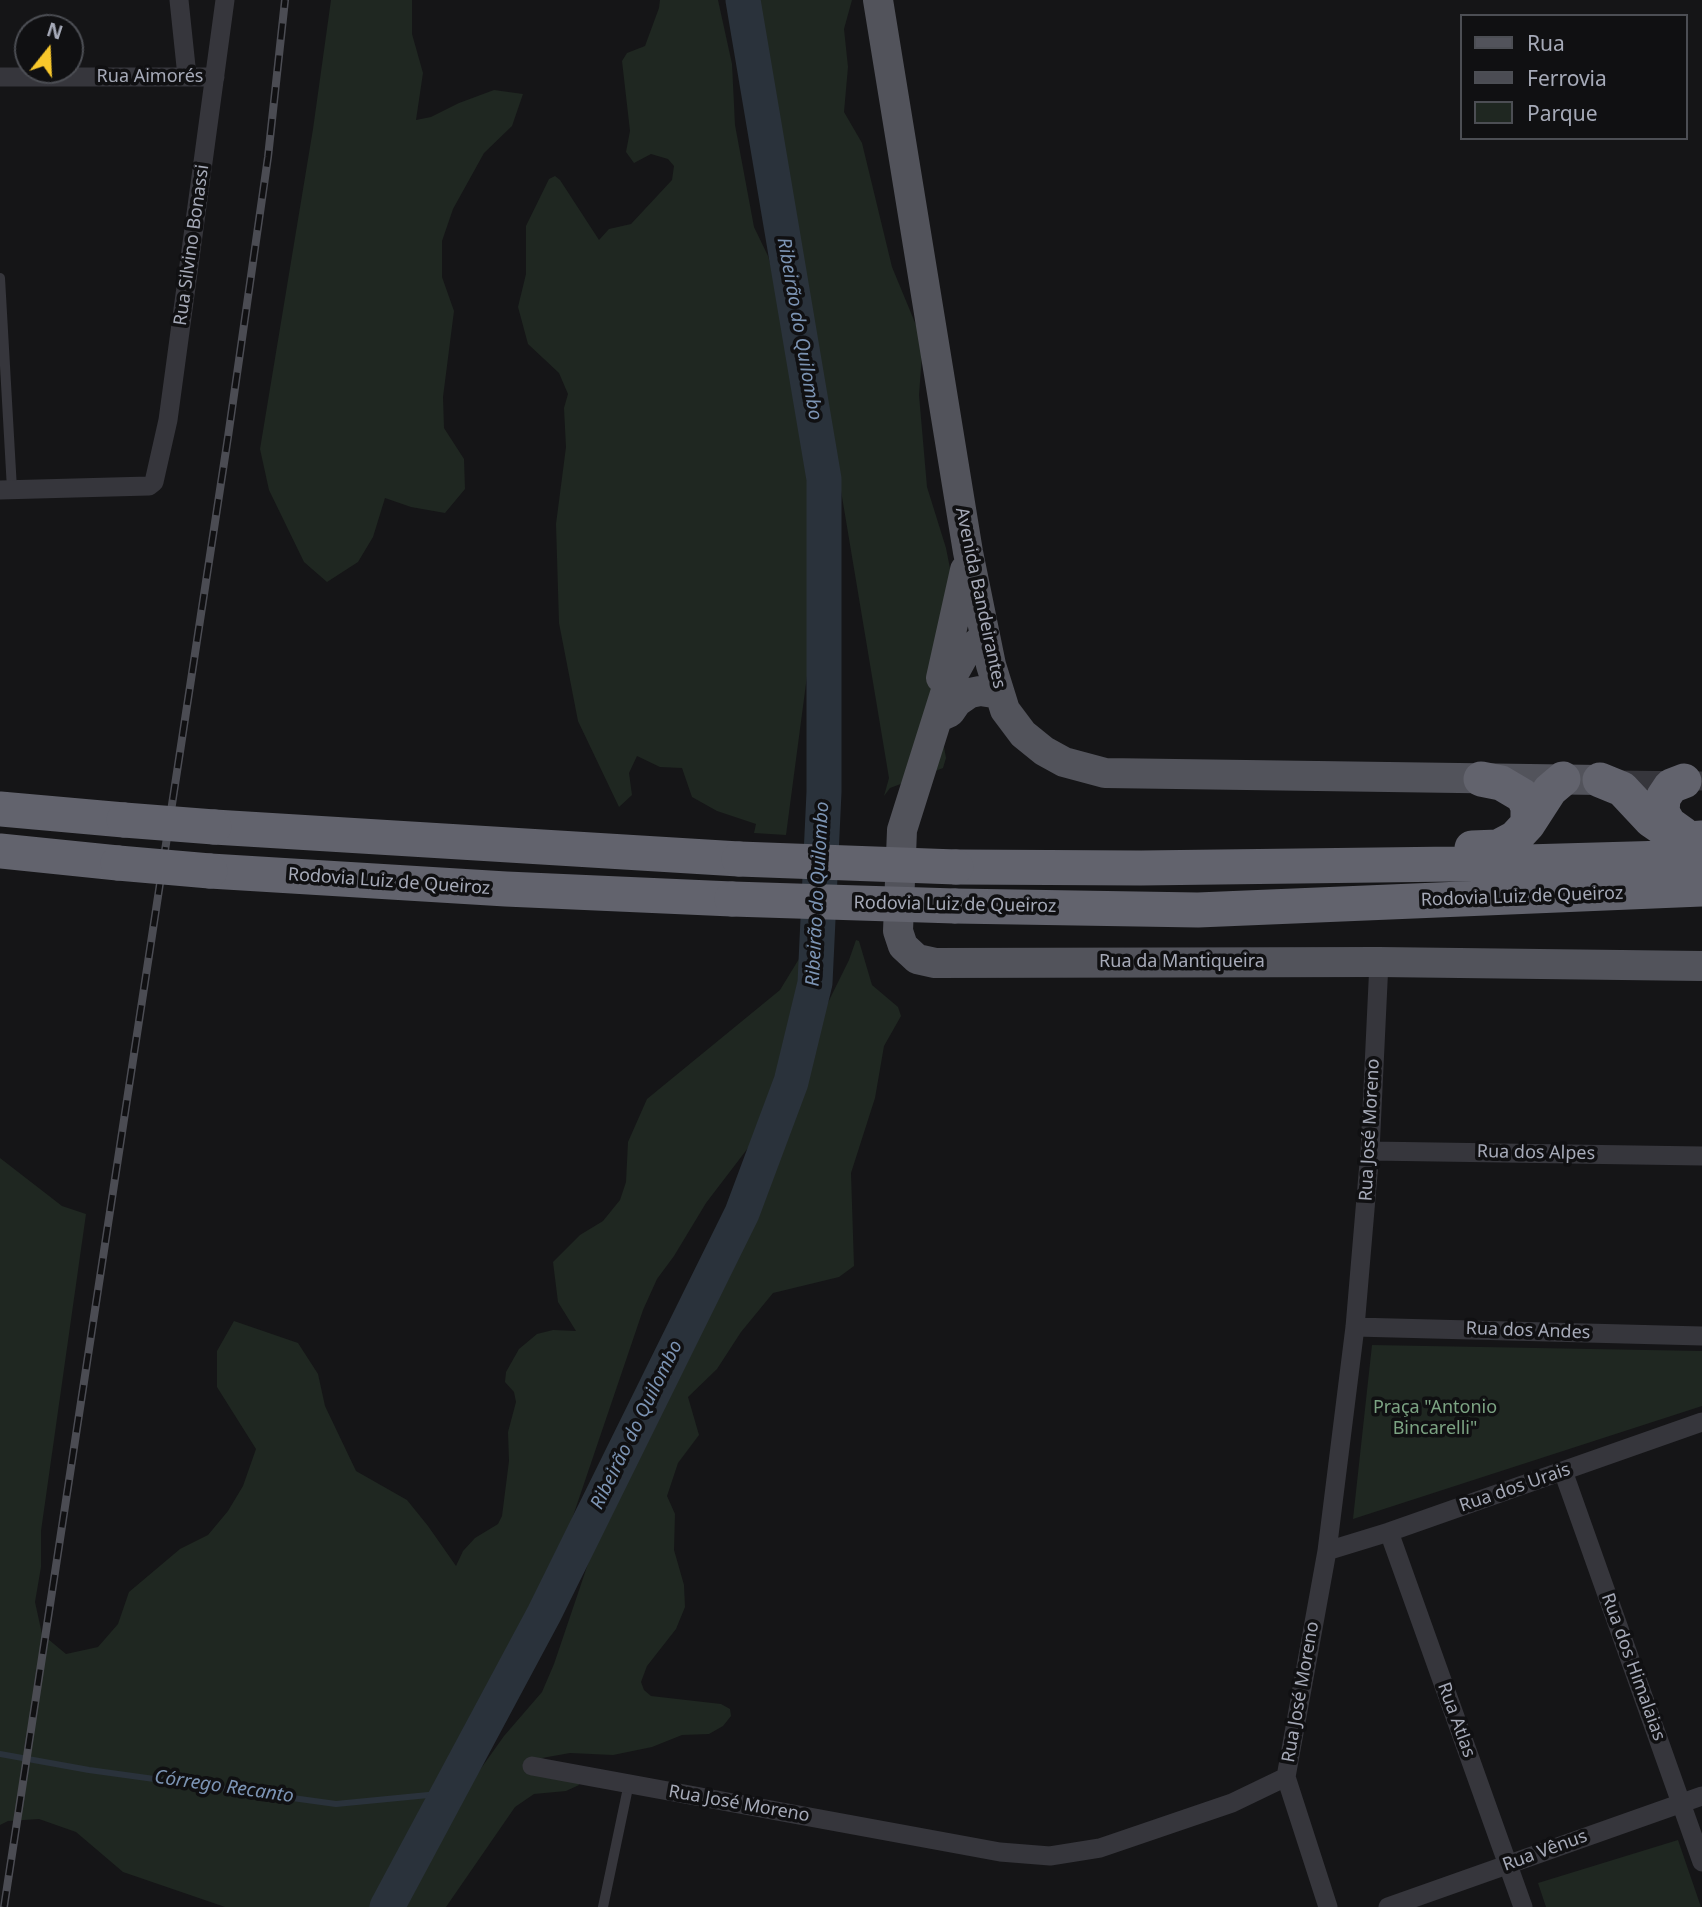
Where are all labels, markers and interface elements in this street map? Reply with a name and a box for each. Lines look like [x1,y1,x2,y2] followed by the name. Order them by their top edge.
[14,14,84,84] north arrow
[1460,14,1688,140] legend
[43,16,66,46] text: N
[1527,29,1565,57] text: Rua
[1527,64,1607,92] text: Ferrovia
[97,66,203,88] street label: Rua Aimorés
[1527,99,1597,127] text: Parque
[170,163,214,327] street label: Rua Silvino Bonassi
[772,236,826,422] water label: Ribeirão do Quilombo
[950,505,1010,691] street label: Avenida Bandeirantes
[802,801,834,987] water label: Ribeirão do Quilombo
[287,864,491,900] street label: Rodovia Luiz de Queiroz
[1420,883,1624,911] street label: Rodovia Luiz de Queiroz
[853,892,1057,918] street label: Rodovia Luiz de Queiroz
[1099,951,1265,973] street label: Rua da Mantiqueira
[1355,1058,1385,1202] street label: Rua José Moreno
[1477,1141,1595,1165] street label: Rua dos Alpes
[1465,1318,1591,1344] street label: Rua dos Andes
[586,1337,688,1513] water label: Ribeirão do Quilombo
[1373,1397,1497,1440] park label: Praça "Antonio Bincarelli"
[1457,1459,1573,1517] street label: Rua dos Urais
[1596,1590,1670,1744] street label: Rua dos Himalaias
[1278,1620,1324,1764] street label: Rua José Moreno
[1432,1679,1480,1761] street label: Rua Atlas
[153,1766,295,1808] water label: Córrego Recanto
[667,1781,811,1827] street label: Rua José Moreno
[1500,1826,1590,1876] street label: Rua Vênus

